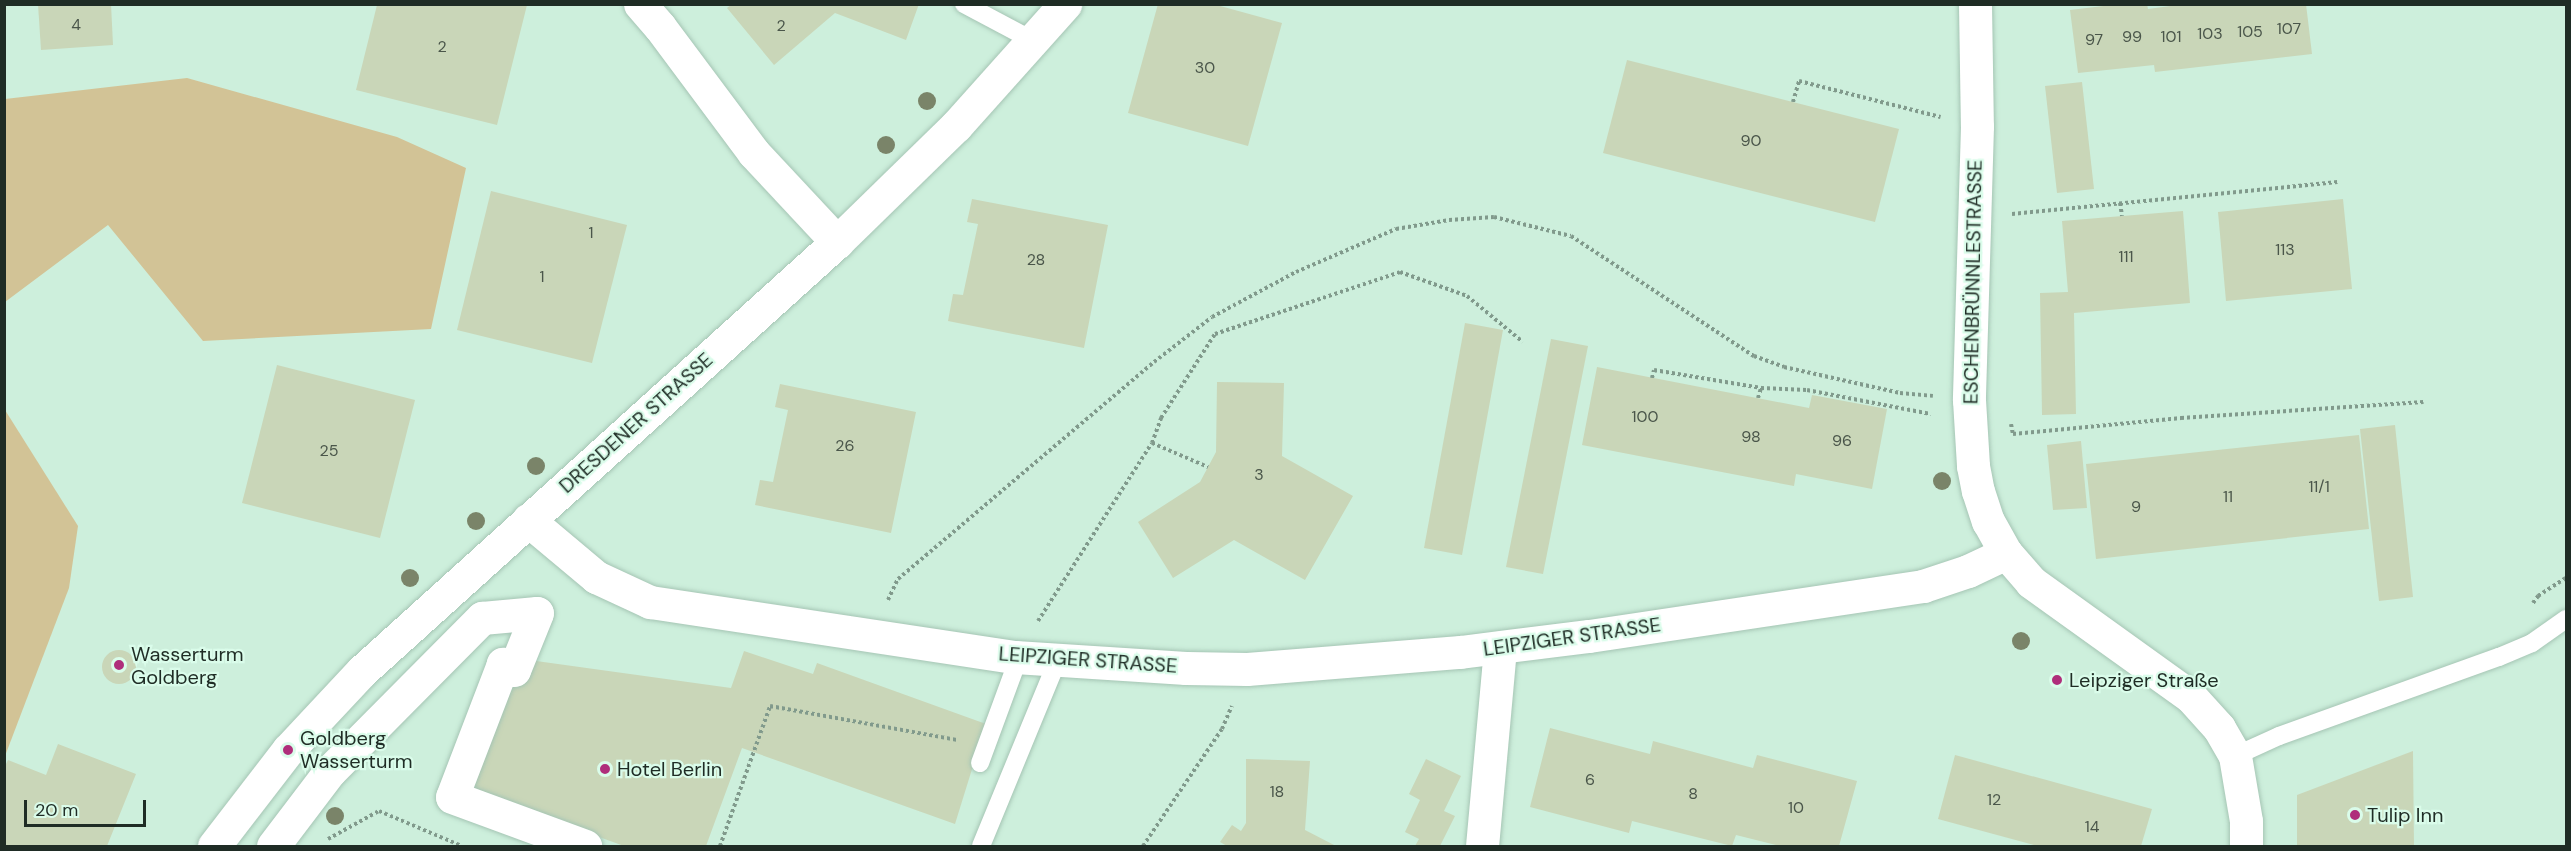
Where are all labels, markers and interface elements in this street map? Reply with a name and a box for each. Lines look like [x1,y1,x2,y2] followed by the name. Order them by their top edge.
[71,15,81,35] house number: 4
[776,16,786,36] house number: 2
[2277,19,2301,39] house number: 107
[2237,22,2263,42] house number: 105
[2197,24,2223,44] house number: 103
[2122,27,2142,47] house number: 99
[2161,27,2181,47] house number: 101
[2085,30,2103,50] house number: 97
[437,37,447,57] house number: 2
[1195,58,1215,78] house number: 30
[1741,131,1761,151] house number: 90
[1959,159,1987,405] street label: ESCHENBRÜNNLESTRASSE
[589,223,593,243] house number: 1
[2275,240,2295,260] house number: 113
[2119,247,2133,267] house number: 111
[1027,250,1045,270] house number: 28
[540,267,544,287] house number: 1
[554,348,718,498] street label: DRESDENER STRASSE
[1632,407,1658,427] house number: 100
[1741,427,1761,447] house number: 98
[1832,431,1852,451] house number: 96
[835,436,855,456] house number: 26
[320,441,338,461] house number: 25
[1254,465,1264,485] house number: 3
[2308,477,2330,497] house number: 11/1
[2223,487,2233,507] house number: 11
[2131,497,2141,517] house number: 9
[1482,613,1662,661] street label: LEIPZIGER STRASSE
[131,642,244,689] place label: Wasserturm Goldberg
[998,642,1178,678] street label: LEIPZIGER STRASSE
[112,658,126,672] marker: Wasserturm Goldberg
[2069,668,2219,692] place label: Leipziger Straße
[2050,673,2064,687] marker: Leipziger Straße
[300,726,413,773] place label: Goldberg Wasserturm
[281,743,295,757] marker: Goldberg Wasserturm
[617,757,722,781] place label: Hotel Berlin
[598,762,612,776] marker: Hotel Berlin
[1585,770,1595,790] house number: 6
[1270,782,1284,802] house number: 18
[1688,784,1698,804] house number: 8
[27,788,148,826] scale bar
[1987,790,2001,810] house number: 12
[35,798,78,822] text: 20 m
[1788,798,1804,818] house number: 10
[2367,803,2443,827] place label: Tulip Inn
[2348,808,2362,822] marker: Tulip Inn
[2085,817,2099,837] house number: 14

